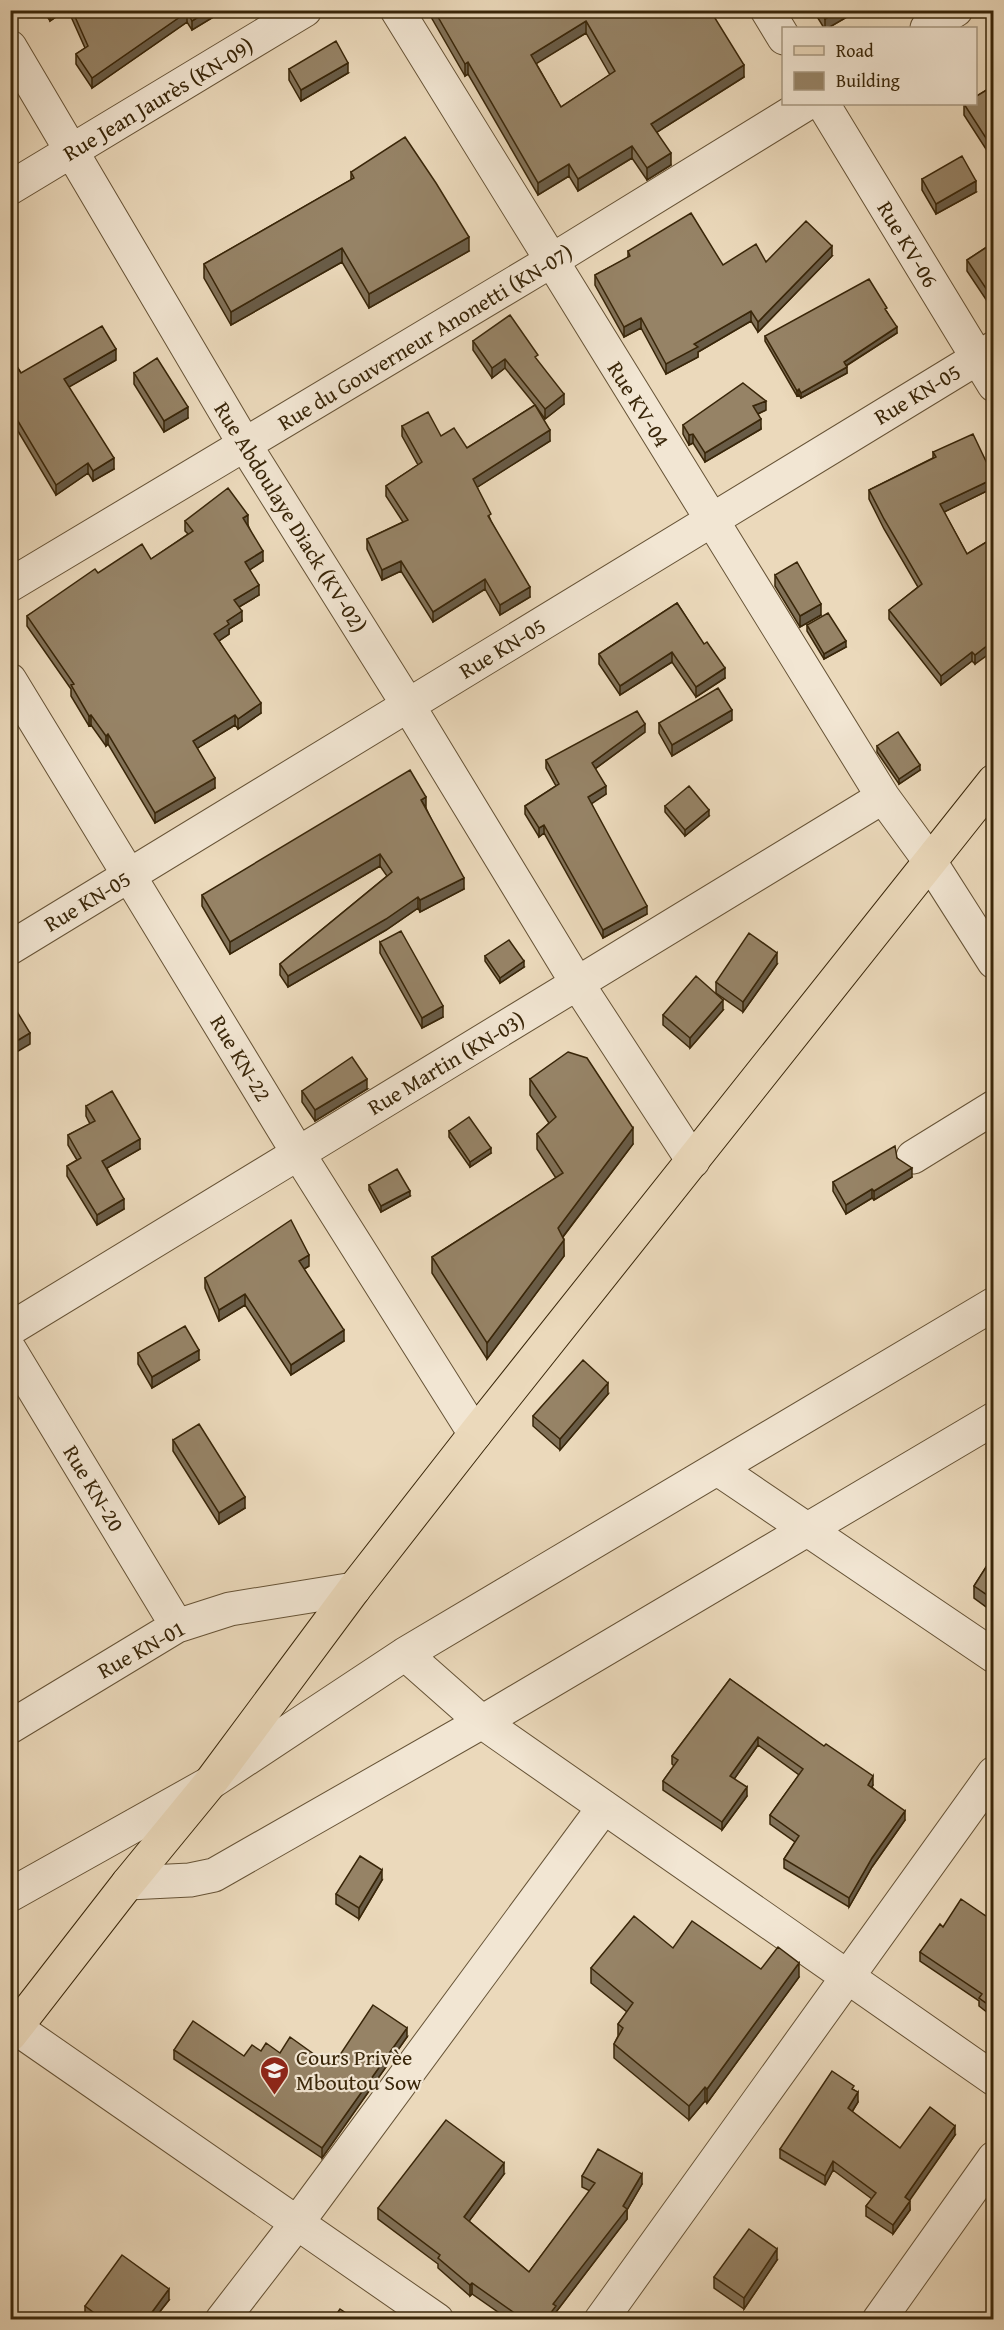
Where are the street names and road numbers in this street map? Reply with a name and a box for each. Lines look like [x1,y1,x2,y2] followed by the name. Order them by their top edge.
[57,29,259,169] street label: Rue Jean Jaurès (KN-09)
[870,195,946,293] street label: Rue KV-06
[271,236,579,438] street label: Rue du Gouverneur Anonetti (KN-07)
[600,355,678,453] street label: Rue KV-04
[868,356,966,432] street label: Rue KN-05
[207,395,375,639] street label: Rue Abdoulaye Diack (KV-02)
[453,610,551,686] street label: Rue KN-05
[38,863,136,939] street label: Rue KN-05
[361,1003,531,1123] street label: Rue Martin (KN-03)
[203,1009,279,1107] street label: Rue KN-22
[56,1439,132,1537] street label: Rue KN-20
[91,1612,191,1686] street label: Rue KN-01

